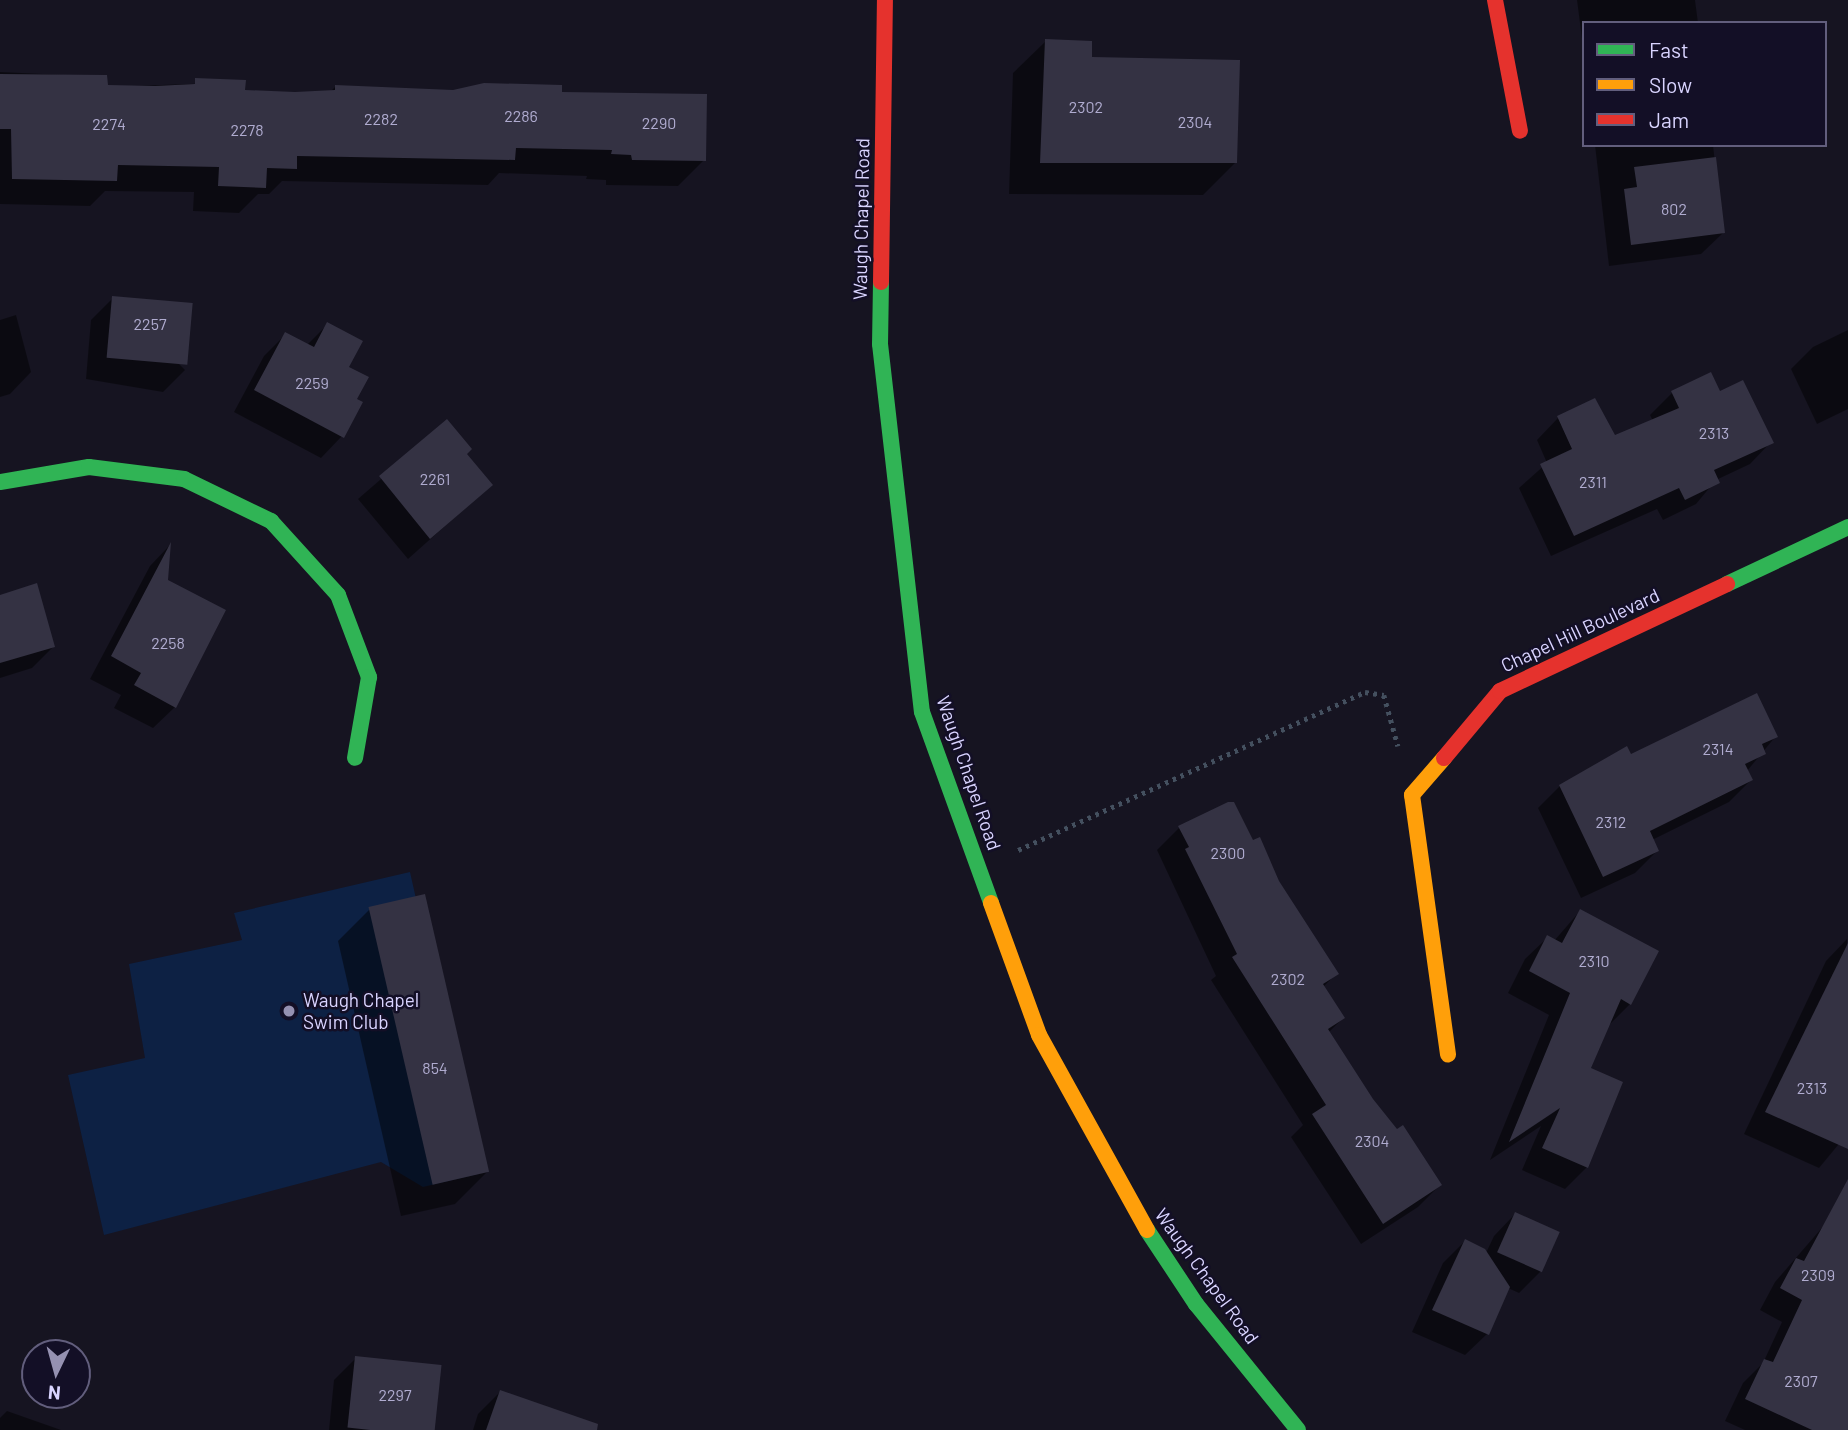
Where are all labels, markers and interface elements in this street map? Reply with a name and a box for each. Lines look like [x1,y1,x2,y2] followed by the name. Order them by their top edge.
[1582,21,1827,147] legend
[1649,37,1689,62] text: Fast
[1649,72,1692,97] text: Slow
[1069,97,1103,117] house number: 2302
[504,106,538,126] house number: 2286
[1649,107,1689,132] text: Jam
[364,109,398,129] house number: 2282
[1178,112,1212,132] house number: 2304
[642,113,676,133] house number: 2290
[92,114,126,134] house number: 2274
[230,120,264,140] house number: 2278
[848,138,874,300] street label: Waugh Chapel Road
[1661,199,1687,219] house number: 802
[134,314,166,334] house number: 2257
[295,373,329,393] house number: 2259
[1699,423,1729,443] house number: 2313
[420,469,450,489] house number: 2261
[1579,472,1607,492] house number: 2311
[1497,583,1663,677] street label: Chapel Hill Boulevard
[151,633,185,653] house number: 2258
[932,693,1006,853] street label: Waugh Chapel Road
[1702,739,1734,759] house number: 2314
[1596,812,1626,832] house number: 2312
[1211,843,1245,863] house number: 2300
[1578,951,1610,971] house number: 2310
[1271,969,1305,989] house number: 2302
[303,989,419,1033] place label: Waugh Chapel Swim Club
[281,1003,297,1019] marker: Waugh Chapel Swim Club
[422,1058,448,1078] house number: 854
[1797,1078,1827,1098] house number: 2313
[1355,1131,1389,1151] house number: 2304
[1150,1204,1264,1348] street label: Waugh Chapel Road
[1801,1265,1835,1285] house number: 2309
[21,1339,91,1409] north arrow
[1784,1371,1818,1391] house number: 2307
[47,1381,62,1405] text: N
[378,1385,412,1405] house number: 2297

